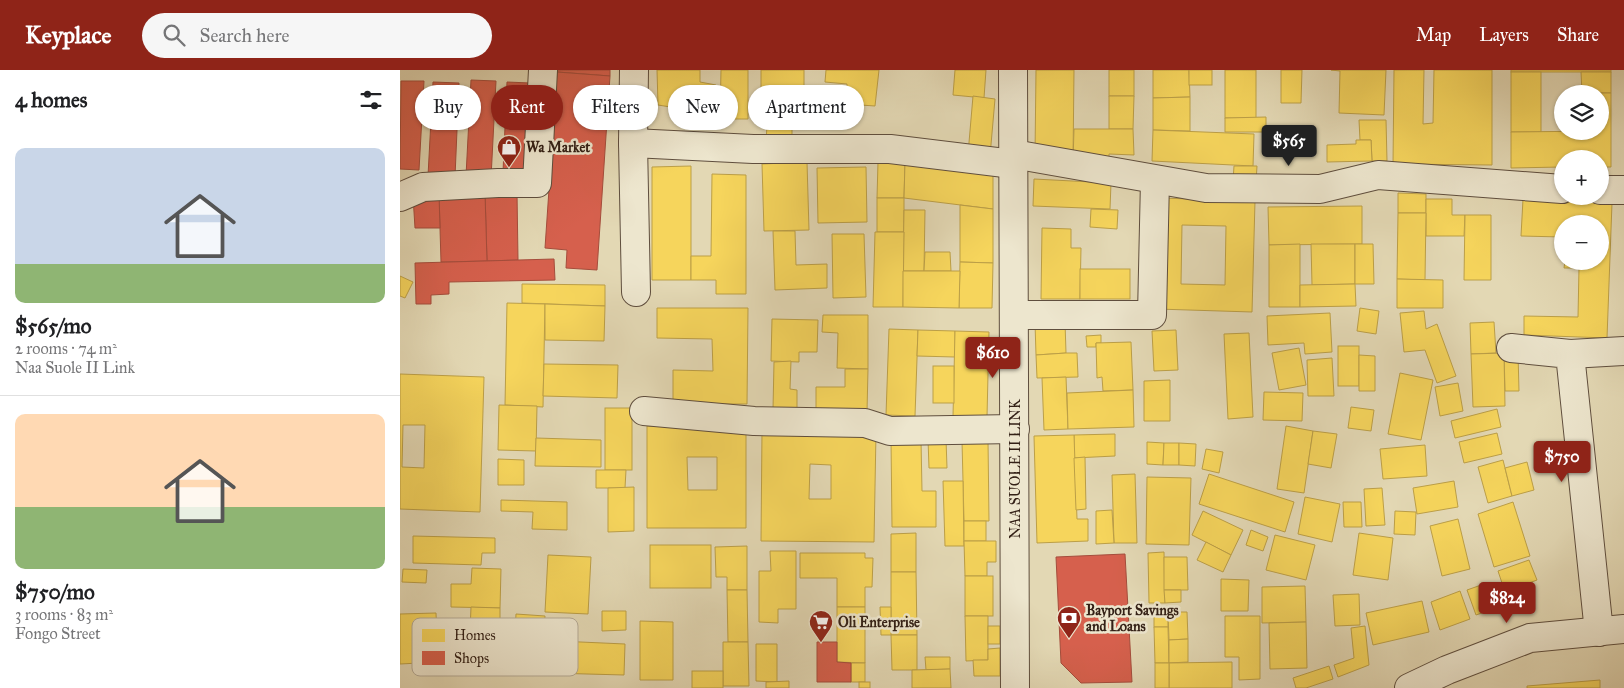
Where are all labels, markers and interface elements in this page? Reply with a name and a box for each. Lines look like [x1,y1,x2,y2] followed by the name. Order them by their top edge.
[142,13,492,58] search box
[25,20,112,50] text: Keyplace
[160,21,188,49] icon: search
[200,24,289,47] text: Search here
[1416,24,1451,46] text: Map
[1479,24,1529,46] text: Layers
[1557,24,1599,46] text: Share
[415,85,481,130] chip: Buy
[491,85,563,130] chip: Rent
[573,85,658,130] chip: Filters
[668,85,738,130] chip: New
[748,85,864,130] chip: Apartment
[1554,85,1609,270] map controls
[1554,85,1609,140] button: layers
[357,86,385,114] icon: filters
[15,87,87,113] text: 4 homes
[1259,124,1319,167] pin: $565
[1273,131,1305,150] text: $565
[496,134,522,168] shop icon: Wa Market
[526,139,590,156] place label: Wa Market
[1554,150,1609,205] button: +
[155,181,245,271] icon: home
[1554,215,1609,270] button: −
[15,313,92,339] text: $565/mo
[963,336,1023,379] pin: $610
[15,339,117,358] text: 2 rooms · 74 m²
[976,343,1010,362] text: $610
[15,358,135,377] text: Naa Suole II Link
[1007,398,1024,539] street label: NAA SUOLE II LINK
[1532,440,1592,483] pin: $750
[155,446,245,536] icon: home
[1545,447,1579,466] text: $750
[15,579,95,605] text: $750/mo
[1477,582,1537,624] pin: $824
[1490,588,1524,607] text: $824
[1086,602,1179,635] place label: Bayport Savings and Loans
[15,605,113,624] text: 3 rooms · 83 m²
[1056,605,1082,639] bank icon: Bayport Savings and Loans
[808,609,834,643] supermarket icon: Oli Enterprise
[838,614,920,632] place label: Oli Enterprise
[412,618,578,676] legend
[15,624,101,643] text: Fongo Street
[454,627,496,644] text: Homes
[454,650,489,667] text: Shops

